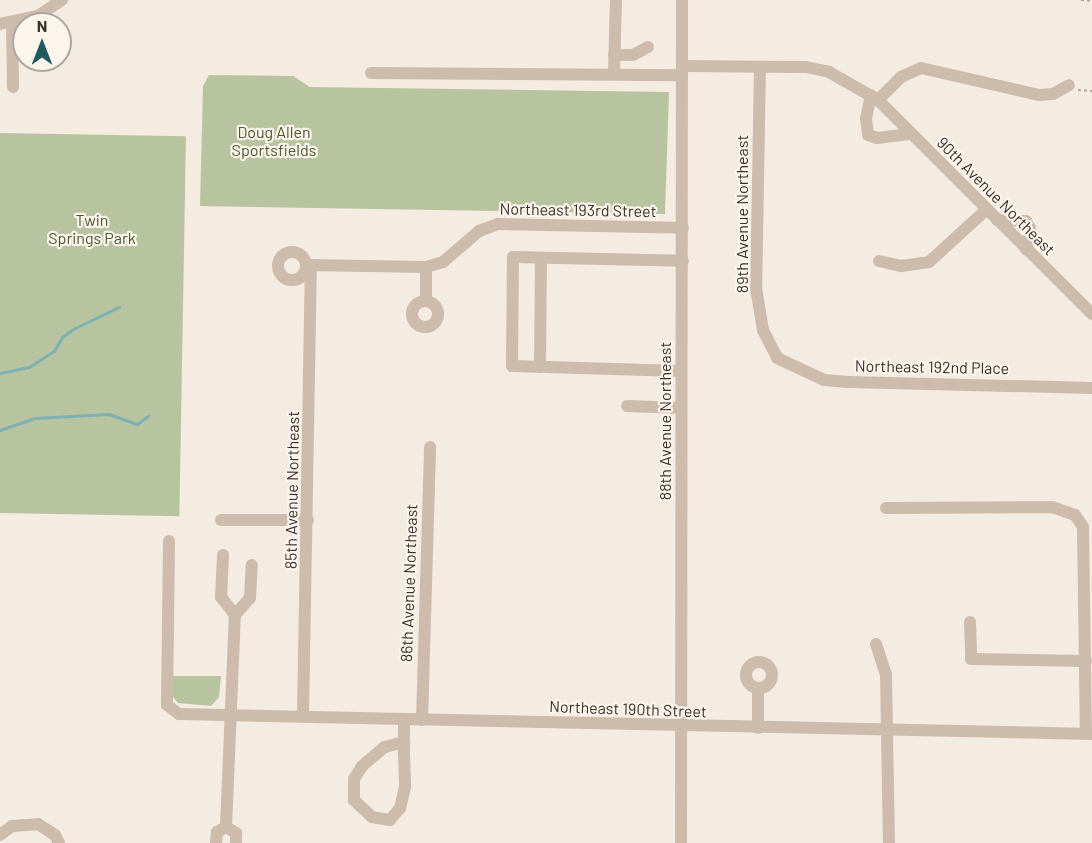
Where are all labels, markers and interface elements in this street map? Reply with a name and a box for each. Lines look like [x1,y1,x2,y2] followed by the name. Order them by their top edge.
[12,12,72,72] north arrow
[37,16,47,35] text: N
[232,122,316,160] park label: Doug Allen Sportsfields
[933,133,1059,259] street label: 90th Avenue Northeast
[732,135,752,293] street label: 89th Avenue Northeast
[499,199,657,221] street label: Northeast 193rd Street
[48,210,136,248] park label: Twin Springs Park
[655,342,675,500] street label: 88th Avenue Northeast
[855,356,1009,378] street label: Northeast 192nd Place
[281,411,303,569] street label: 85th Avenue Northeast
[397,504,421,662] street label: 86th Avenue Northeast
[549,697,707,721] street label: Northeast 190th Street

